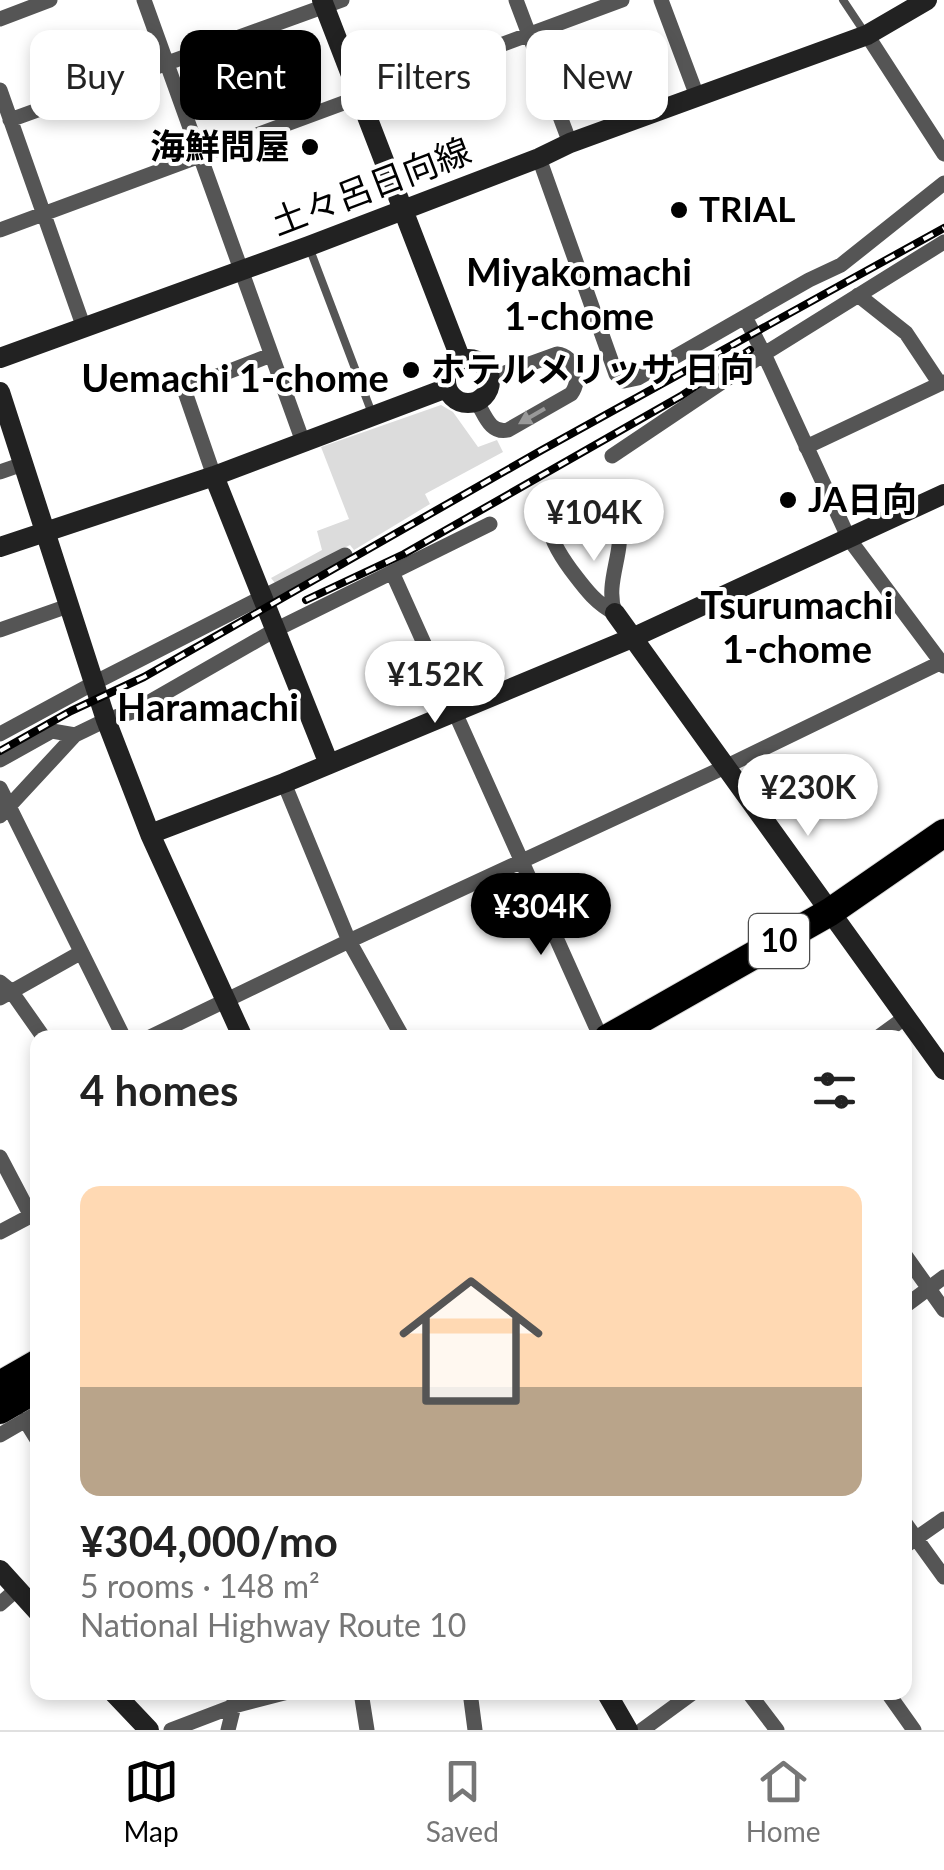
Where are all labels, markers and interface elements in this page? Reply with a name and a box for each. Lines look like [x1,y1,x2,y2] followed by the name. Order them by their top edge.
[30,30,160,120] chip: Buy
[180,30,321,120] chip: Rent
[341,30,506,120] chip: Filters
[526,30,668,120] chip: New
[150,124,290,166] place label: 海鮮問屋
[265,128,476,242] street label: 土々呂日向線
[299,136,321,158] marker: 海鮮問屋
[699,187,795,229] place label: TRIAL
[668,199,690,221] marker: TRIAL
[466,248,692,338] district label: Miyakomachi 1-chome
[431,347,755,389] place label: ホテルメリッサ 日向
[81,354,389,400] district label: Uemachi 1-chome
[400,359,422,381] marker: ホテルメリッサ 日向
[518,407,546,425] one-way arrow
[808,477,917,519] place label: JA日向
[524,479,664,564] pin: ¥104K
[777,489,799,511] marker: JA日向
[546,492,642,531] text: ¥104K
[701,581,893,671] district label: Tsurumachi 1-chome
[365,641,505,726] pin: ¥152K
[387,654,483,693] text: ¥152K
[117,683,299,729] district label: Haramachi
[738,754,878,839] pin: ¥230K
[760,767,856,806] text: ¥230K
[471,873,611,958] pin: ¥304K
[493,886,589,925] text: ¥304K
[749,914,809,968] road number: 10
[807,1063,862,1118] icon: filters
[80,1065,238,1115] text: 4 homes
[381,1251,561,1431] icon: home
[80,1516,338,1566] text: ¥304,000/mo
[80,1566,320,1605] text: 5 rooms · 148 m²
[80,1605,466,1644] text: National Highway Route 10
[124,1754,179,1848] tab: Map
[426,1754,499,1848] tab: Saved
[746,1754,820,1848] tab: Home

